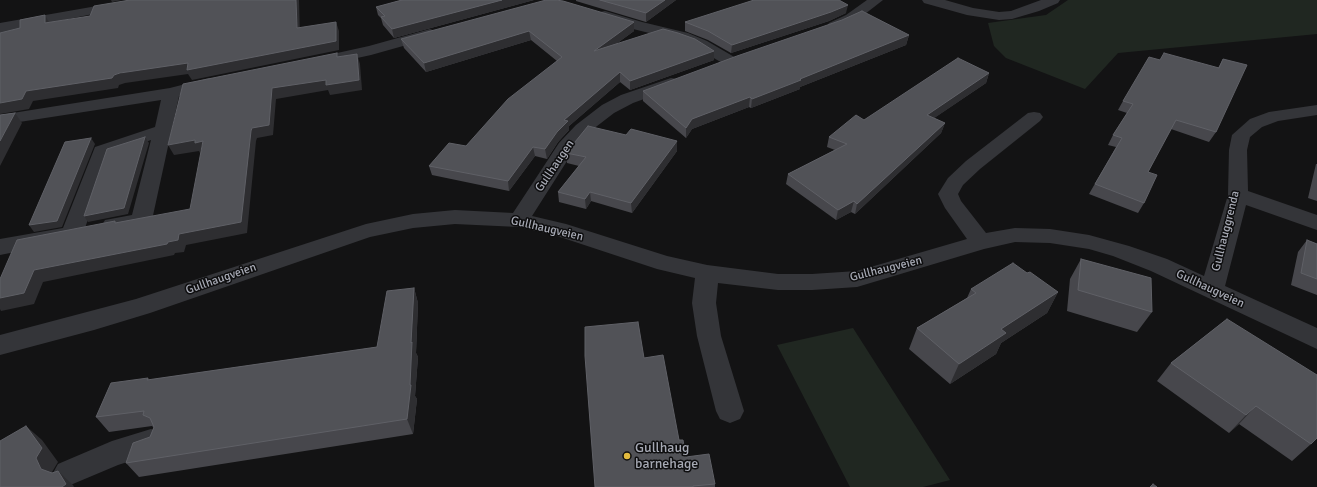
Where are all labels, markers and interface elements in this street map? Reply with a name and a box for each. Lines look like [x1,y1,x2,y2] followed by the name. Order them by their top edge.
[532,137,578,195] street label: Gullhaugen
[1209,189,1243,273] street label: Gullhauggrenda
[509,214,585,244] street label: Gullhaugveien
[848,253,924,285] street label: Gullhaugveien
[184,260,258,298] street label: Gullhaugveien
[1174,267,1246,311] street label: Gullhaugveien
[635,440,698,472] place label: Gullhaug barnehage
[622,451,632,461] marker: Gullhaug barnehage

